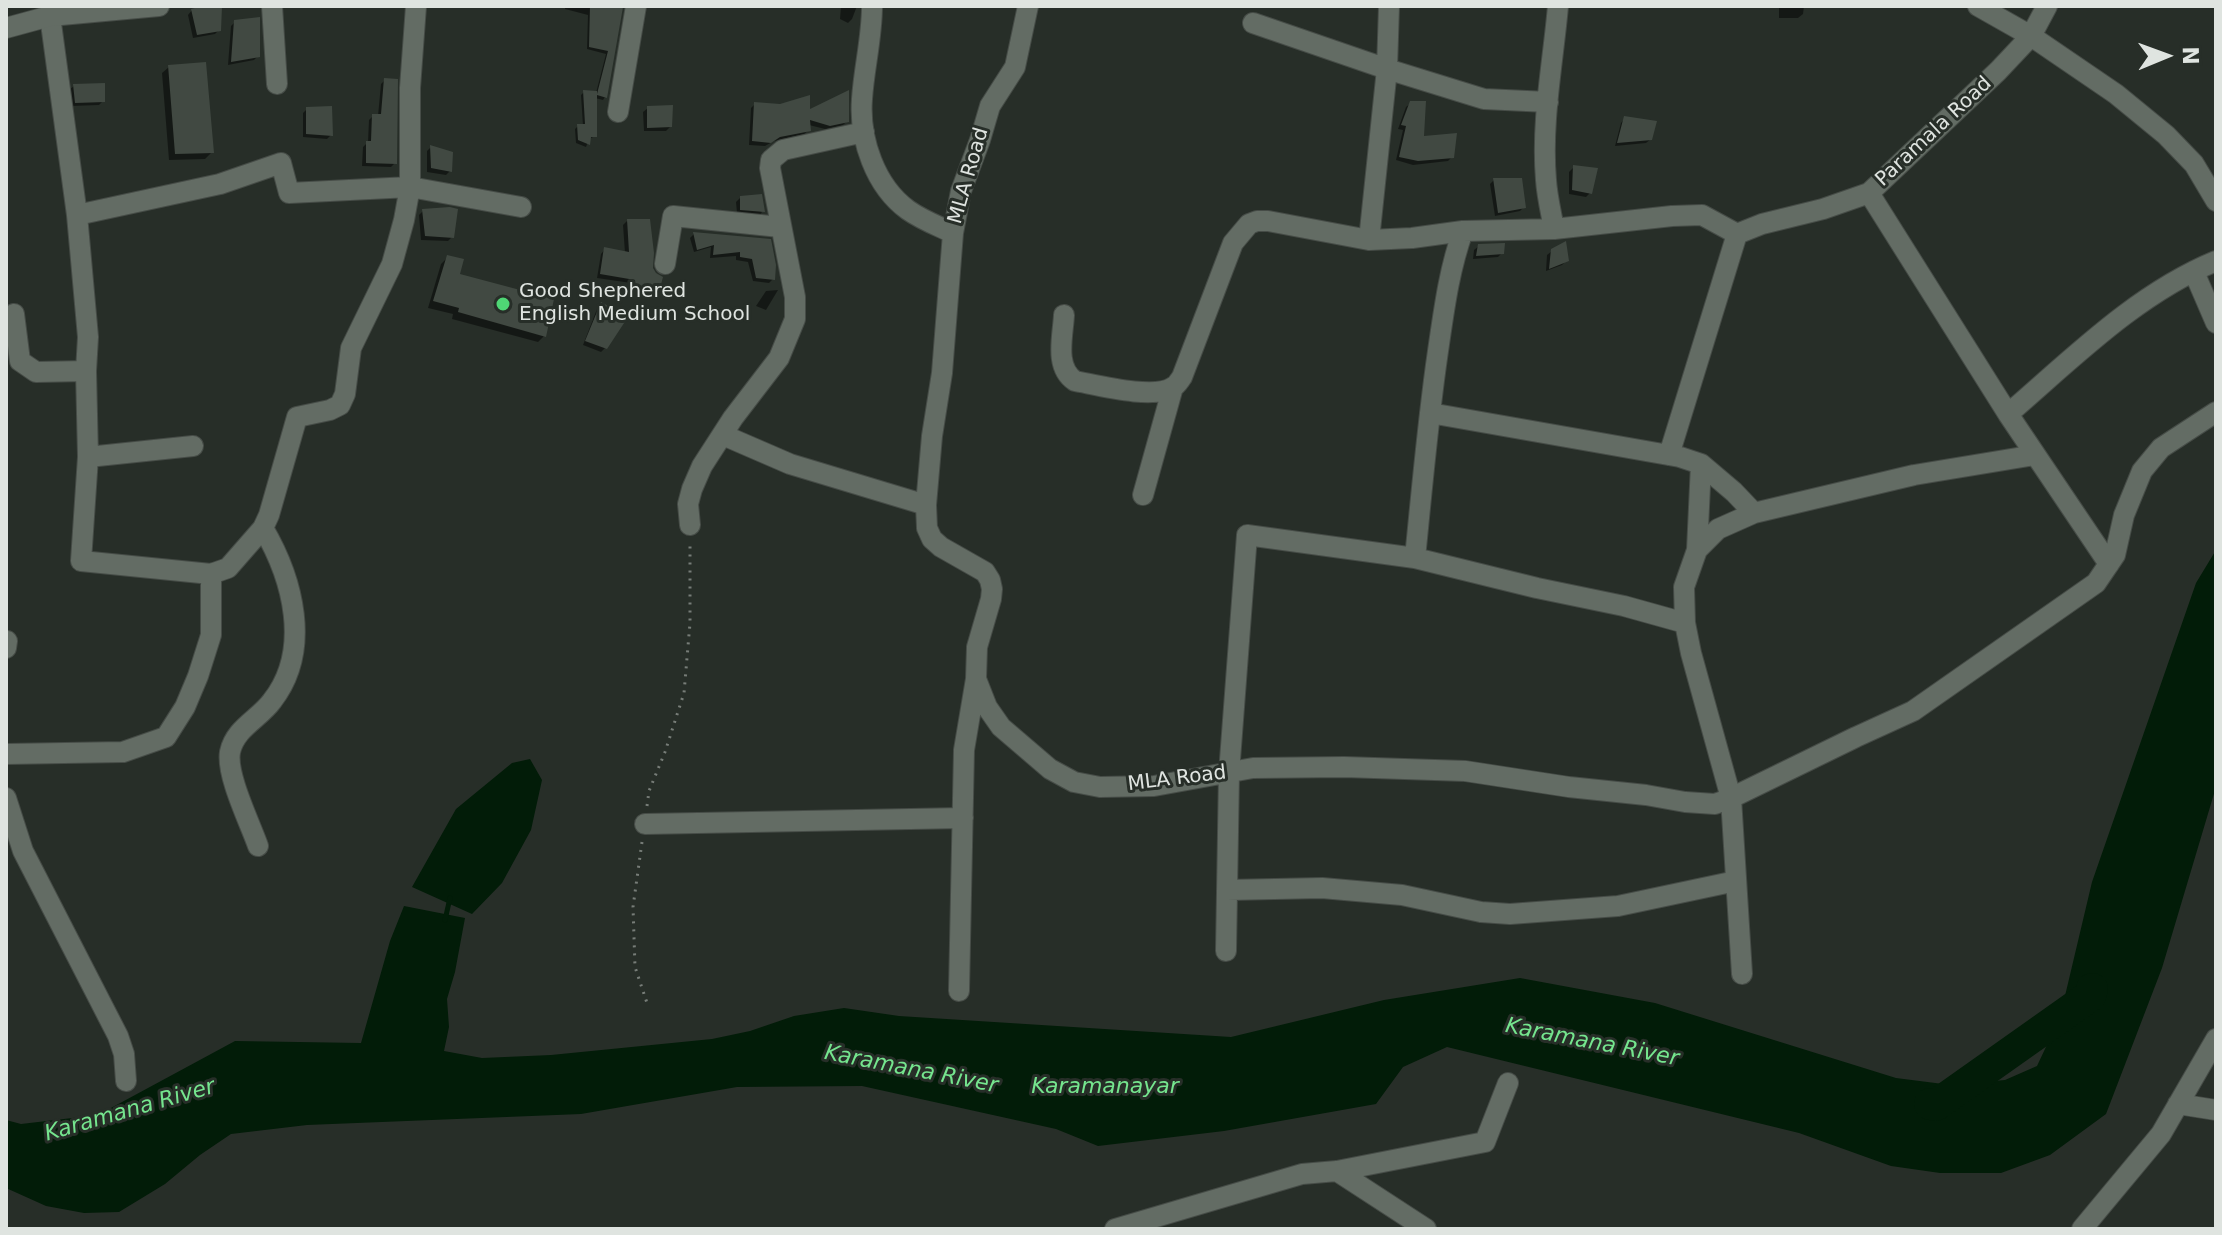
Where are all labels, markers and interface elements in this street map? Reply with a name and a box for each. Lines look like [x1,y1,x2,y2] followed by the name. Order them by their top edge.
[2126,16,2206,96] north arrow
[2178,46,2203,65] text: N
[1871,72,1997,192] street label: Paramala Road
[944,125,994,227] street label: MLA Road
[519,280,750,327] place label: Good Shephered English Medium School
[494,295,512,313] marker: Good Shephered English Medium School
[1126,761,1228,797] street label: MLA Road
[1503,1013,1681,1073] water label: Karamana River
[822,1040,1000,1100] water label: Karamana River
[42,1074,218,1148] water label: Karamana River
[1031,1074,1179,1100] water label: Karamanayar

